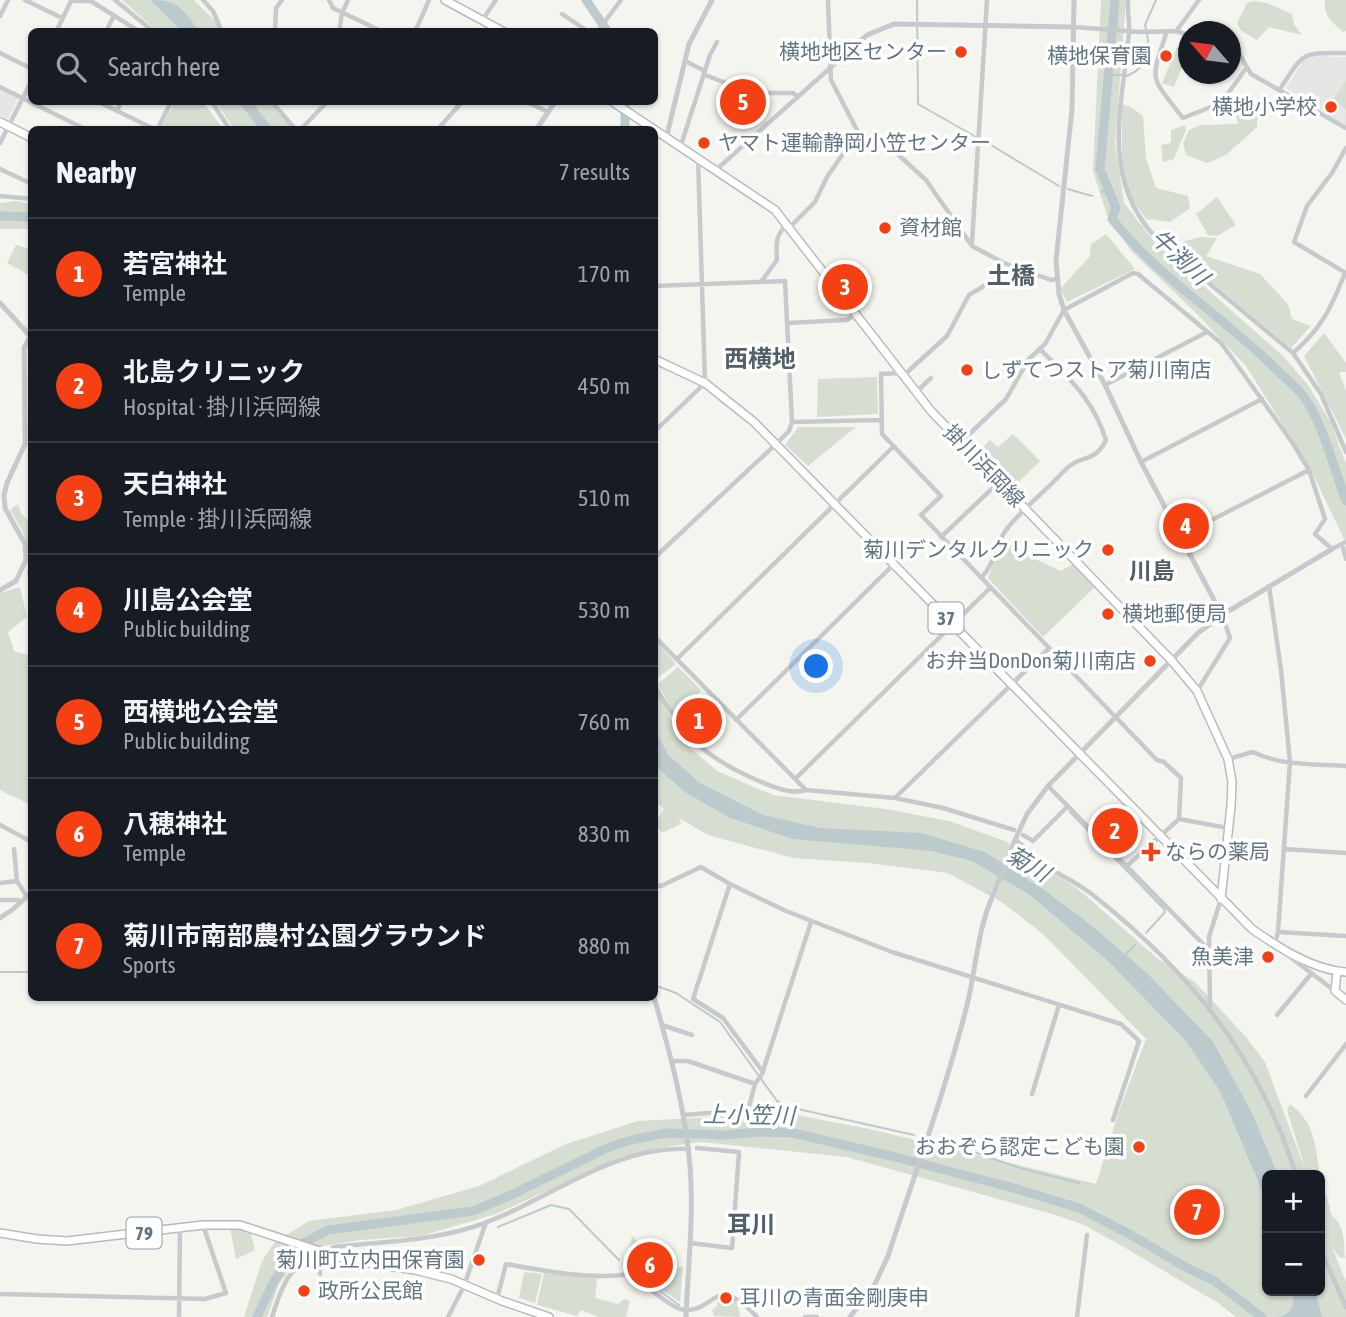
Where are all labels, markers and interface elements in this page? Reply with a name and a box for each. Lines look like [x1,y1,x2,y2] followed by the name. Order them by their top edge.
[1178,21,1241,84] north arrow
[28,28,658,105] search box
[779,39,947,63] place label: 横地地区センター
[1047,43,1152,67] place label: 横地保育園
[953,44,969,60] marker: 横地地区センター
[52,48,90,86] icon: search
[1158,48,1174,64] marker: 横地保育園
[108,52,220,82] text: Search here
[720,76,766,128] pin: 5
[1212,94,1317,118] place label: 横地小学校
[1323,99,1339,115] marker: 横地小学校
[718,130,991,154] place label: ヤマト運輸静岡小笠センター
[696,135,712,151] marker: ヤマト運輸静岡小笠センター
[56,155,136,189] text: Nearby
[559,159,630,185] text: 7 results
[899,215,962,239] place label: 資材館
[877,220,893,236] marker: 資材館
[1146,224,1216,292] water label: 牛渕川
[123,249,227,279] text: 若宮神社
[74,261,84,287] text: 1
[578,261,630,287] text: 170 m
[822,261,868,313] pin: 3
[987,262,1035,289] district label: 土橋
[123,280,186,306] text: Temple
[724,345,796,372] district label: 西横地
[123,357,305,387] text: 北島クリニック
[981,357,1211,381] place label: しずてつストア菊川南店
[959,362,975,378] marker: しずてつストア菊川南店
[74,373,84,399] text: 2
[578,373,630,399] text: 450 m
[123,394,321,420] text: Hospital · 掛川浜岡線
[940,419,1030,511] street label: 掛川浜岡線
[123,469,227,499] text: 天白神社
[74,485,84,511] text: 3
[578,485,630,511] text: 510 m
[1163,500,1209,552] pin: 4
[123,506,312,532] text: Temple · 掛川浜岡線
[863,537,1094,561] place label: 菊川デンタルクリニック
[1100,542,1116,558] marker: 菊川デンタルクリニック
[1129,558,1175,584] district label: 川島
[123,585,253,615] text: 川島公会堂
[74,597,84,623] text: 4
[578,597,630,623] text: 530 m
[1122,601,1227,625] place label: 横地郵便局
[928,603,964,634] road number: 37
[1100,606,1116,622] marker: 横地郵便局
[123,616,250,642] text: Public building
[925,648,1136,672] place label: お弁当DonDon菊川南店
[799,649,833,683] your location
[1142,653,1158,669] marker: お弁当DonDon菊川南店
[676,695,722,747] pin: 1
[123,697,279,727] text: 西横地公会堂
[74,709,84,735] text: 5
[578,709,630,735] text: 760 m
[123,728,250,754] text: Public building
[1092,805,1138,857] pin: 2
[123,809,227,839] text: 八穂神社
[74,821,84,847] text: 6
[578,821,630,847] text: 830 m
[1165,839,1270,863] place label: ならの薬局
[123,840,186,866] text: Temple
[1002,841,1057,889] water label: 菊川
[1143,844,1159,860] marker: ならの薬局
[123,921,487,951] text: 菊川市南部農村公園グラウンド
[74,933,84,959] text: 7
[578,933,630,959] text: 880 m
[1191,944,1254,968] place label: 魚美津
[1260,949,1276,965] marker: 魚美津
[123,952,176,978] text: Sports
[703,1101,798,1129] water label: 上小笠川
[915,1134,1125,1158] place label: おおぞら認定こども園
[1131,1139,1147,1155] marker: おおぞら認定こども園
[1262,1170,1325,1296] map controls
[1262,1170,1325,1233] button: +
[1174,1186,1220,1238] pin: 7
[727,1211,775,1238] district label: 耳川
[127,1218,162,1248] road number: 79
[1262,1233,1325,1296] button: −
[627,1239,673,1291] pin: 6
[276,1247,465,1271] place label: 菊川町立内田保育園
[471,1252,487,1268] marker: 菊川町立内田保育園
[318,1278,423,1302] place label: 政所公民館
[296,1283,312,1299] marker: 政所公民館
[740,1285,929,1309] place label: 耳川の青面金剛庚申
[718,1290,734,1306] marker: 耳川の青面金剛庚申

